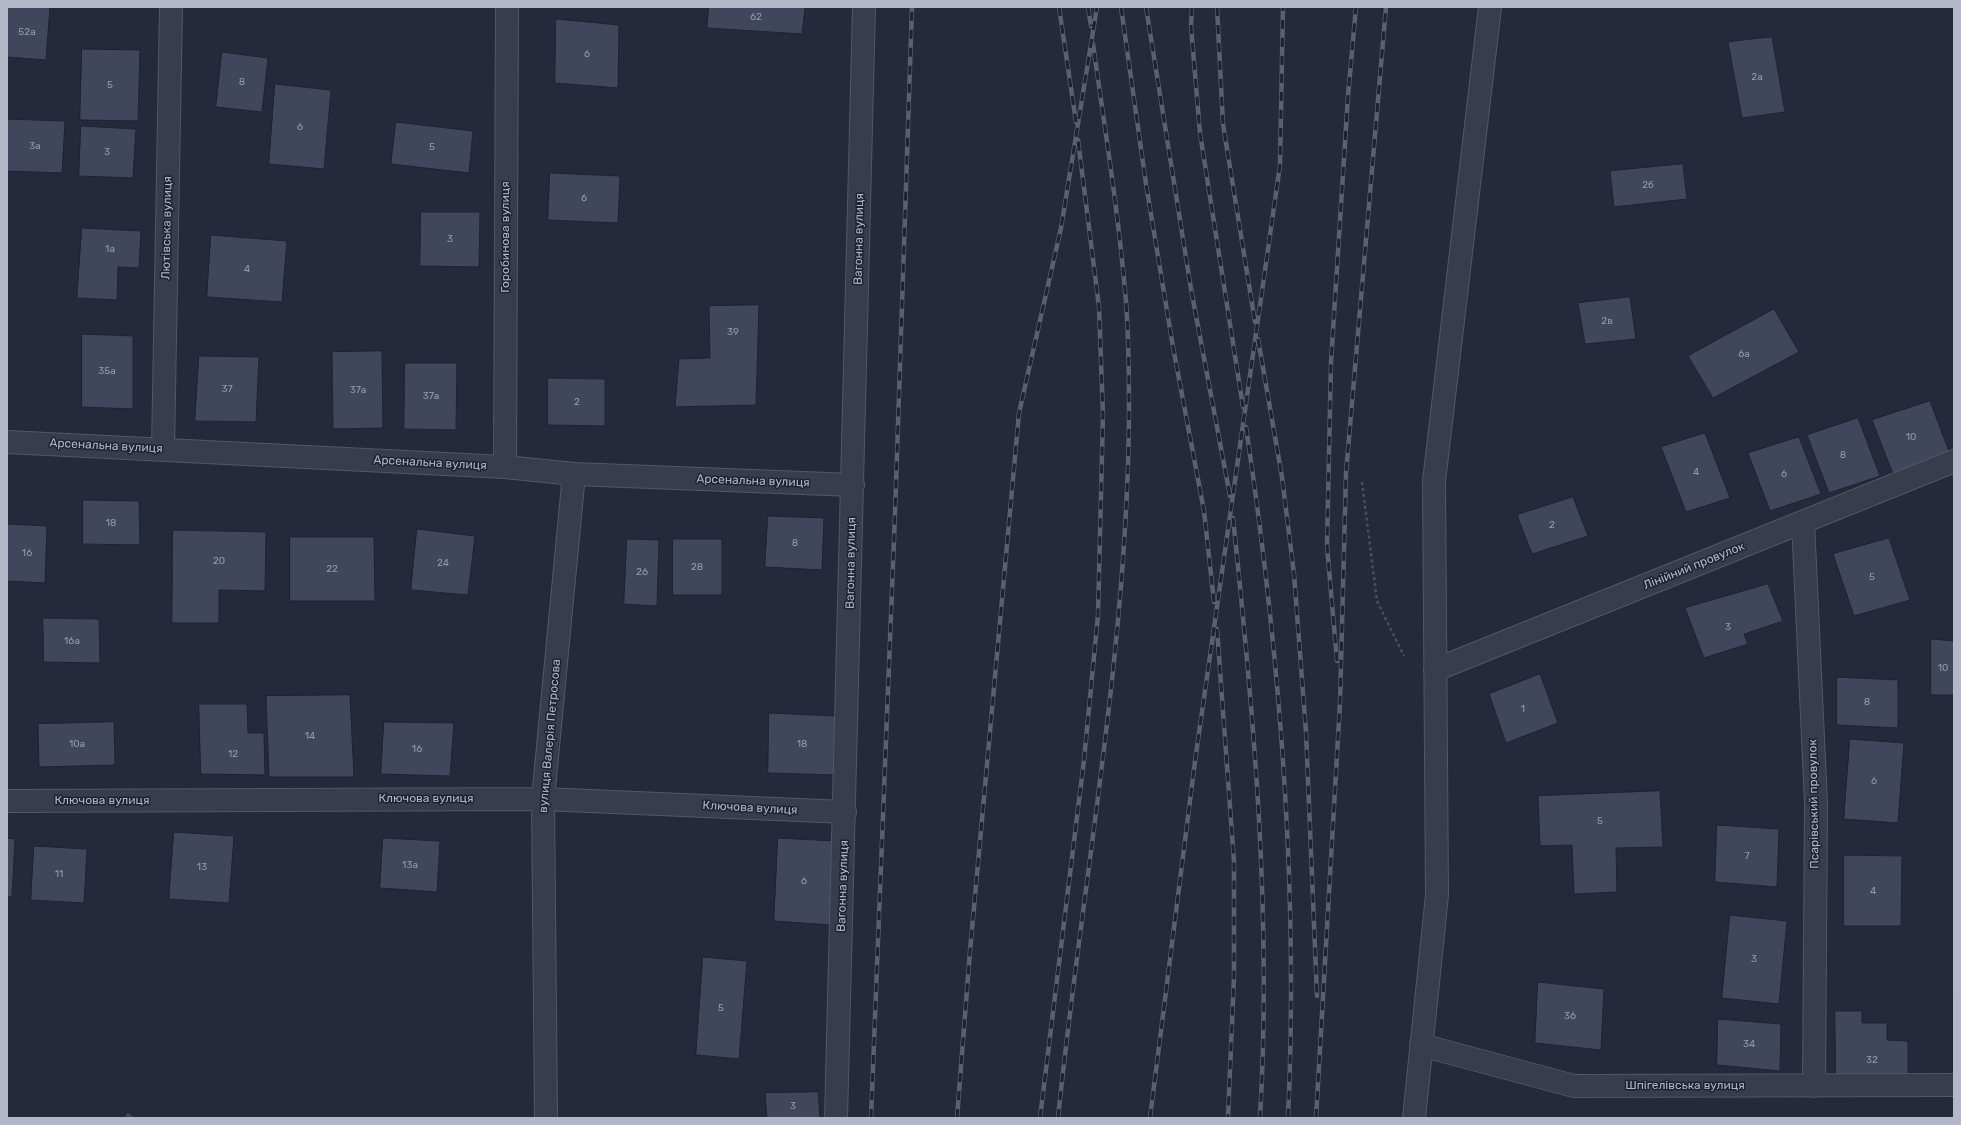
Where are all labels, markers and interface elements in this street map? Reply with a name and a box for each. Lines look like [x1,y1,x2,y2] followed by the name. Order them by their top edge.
[750,11,762,23] house number: 62
[18,26,36,38] house number: 52а
[584,48,590,60] house number: 6
[1751,71,1763,83] house number: 2а
[239,76,245,88] house number: 8
[107,79,113,91] house number: 5
[297,121,303,133] house number: 6
[29,140,41,152] house number: 3а
[429,141,435,153] house number: 5
[104,146,110,158] house number: 3
[159,176,175,280] street label: Лютівська вулиця
[1642,179,1654,191] house number: 2б
[499,181,513,293] street label: Горобинова вулиця
[581,192,587,204] house number: 6
[851,193,867,285] street label: Вагонна вулиця
[447,233,453,245] house number: 3
[105,243,115,255] house number: 1а
[244,263,250,275] house number: 4
[1601,315,1613,327] house number: 2в
[727,326,739,338] house number: 39
[1738,348,1750,360] house number: 6а
[98,365,116,377] house number: 35а
[221,383,233,395] house number: 37
[350,384,366,396] house number: 37а
[423,390,439,402] house number: 37а
[574,396,580,408] house number: 2
[1906,431,1916,443] house number: 10
[49,436,163,456] street label: Арсенальна вулиця
[1840,449,1846,461] house number: 8
[373,453,487,473] street label: Арсенальна вулиця
[1693,466,1699,478] house number: 4
[1781,468,1787,480] house number: 6
[696,472,810,490] street label: Арсенальна вулиця
[106,517,116,529] house number: 18
[843,517,859,609] street label: Вагонна вулиця
[1549,519,1555,531] house number: 2
[792,537,798,549] house number: 8
[1641,539,1747,593] street label: Лінійний провулок
[22,547,32,559] house number: 16
[213,555,225,567] house number: 20
[437,557,449,569] house number: 24
[691,561,703,573] house number: 28
[326,563,338,575] house number: 22
[636,566,648,578] house number: 26
[1869,571,1875,583] house number: 5
[1725,621,1731,633] house number: 3
[64,635,80,647] house number: 16а
[536,659,564,813] street label: вулиця Валерія Петросова
[1938,662,1948,674] house number: 10
[1864,696,1870,708] house number: 8
[1521,703,1525,715] house number: 1
[305,730,315,742] house number: 14
[69,738,85,750] house number: 10а
[797,738,807,750] house number: 18
[1806,739,1822,869] street label: Псарівський провулок
[412,743,422,755] house number: 16
[228,748,238,760] house number: 12
[1871,775,1877,787] house number: 6
[378,792,474,806] street label: Ключова вулиця
[54,794,150,808] street label: Ключова вулиця
[702,798,798,818] street label: Ключова вулиця
[1597,815,1603,827] house number: 5
[834,840,852,932] street label: Вагонна вулиця
[1744,850,1750,862] house number: 7
[402,859,418,871] house number: 13а
[197,861,207,873] house number: 13
[55,868,63,880] house number: 11
[801,875,807,887] house number: 6
[1870,885,1876,897] house number: 4
[1751,953,1757,965] house number: 3
[718,1002,724,1014] house number: 5
[1564,1010,1576,1022] house number: 36
[1743,1038,1755,1050] house number: 34
[1866,1054,1878,1066] house number: 32
[1625,1079,1745,1093] street label: Шпігелівська вулиця
[790,1100,796,1112] house number: 3

